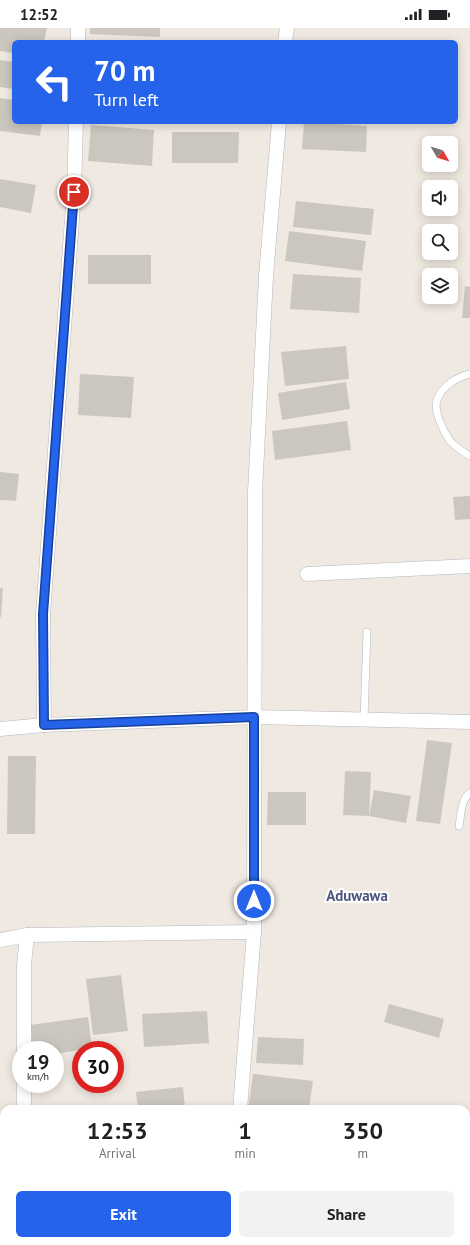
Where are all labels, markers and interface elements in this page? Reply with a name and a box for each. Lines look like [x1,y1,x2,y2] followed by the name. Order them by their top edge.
[20,5,58,24] text: 12:52
[94,52,155,89] text: 70 m
[28,56,80,108] icon: left
[94,88,159,111] text: Turn left
[422,136,458,172] north arrow
[422,136,458,304] map controls
[57,175,91,209] pin
[422,180,458,216] button: sound
[63,181,85,203] icon: arrive
[422,224,458,260] button: search
[422,268,458,304] button: layers
[233,880,275,922] position arrow
[326,886,388,905] district label: Aduwawa
[72,1041,124,1093] speed limit sign: 30
[27,1049,49,1075] text: 19
[27,1070,49,1083] text: km/h
[87,1115,148,1146] text: 12:53
[238,1115,252,1146] text: 1
[342,1115,383,1146] text: 350
[99,1145,135,1162] text: Arrival
[234,1145,256,1162] text: min
[358,1145,368,1162] text: m
[16,1191,231,1237] button: Exit
[239,1191,454,1237] button: Share

